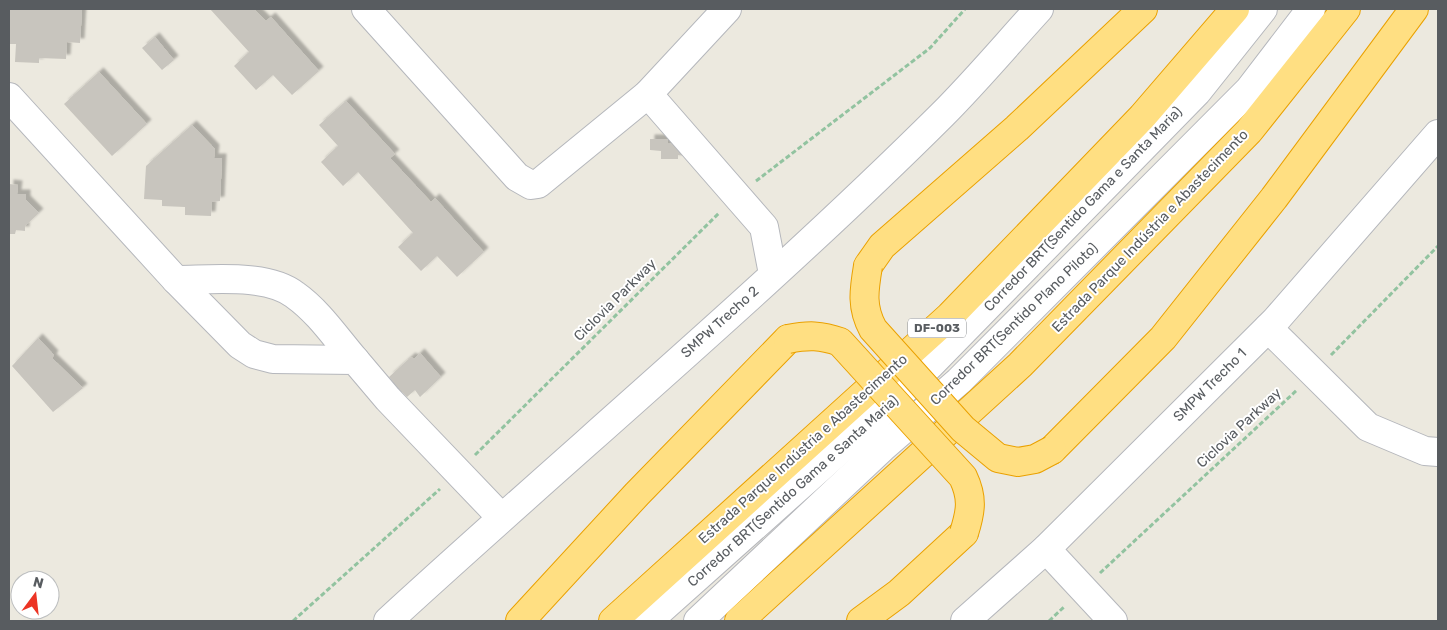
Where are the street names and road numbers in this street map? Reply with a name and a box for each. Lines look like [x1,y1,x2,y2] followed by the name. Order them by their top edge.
[980,103,1186,315] street label: Corredor BRT(Sentido Gama e Santa Maria)
[1048,126,1252,336] street label: Estrada Parque Indústria e Abastecimento
[927,239,1101,409] street label: Corredor BRT(Sentido Plano Piloto)
[570,255,660,345] street label: Ciclovia Parkway
[678,283,762,361] street label: SMPW Trecho 2
[908,318,966,338] road number: DF-003
[1170,345,1250,425] street label: SMPW Trecho 1
[695,351,911,547] street label: Estrada Parque Indústria e Abastecimento
[1193,384,1285,472] street label: Ciclovia Parkway
[684,392,902,590] street label: Corredor BRT(Sentido Gama e Santa Maria)

